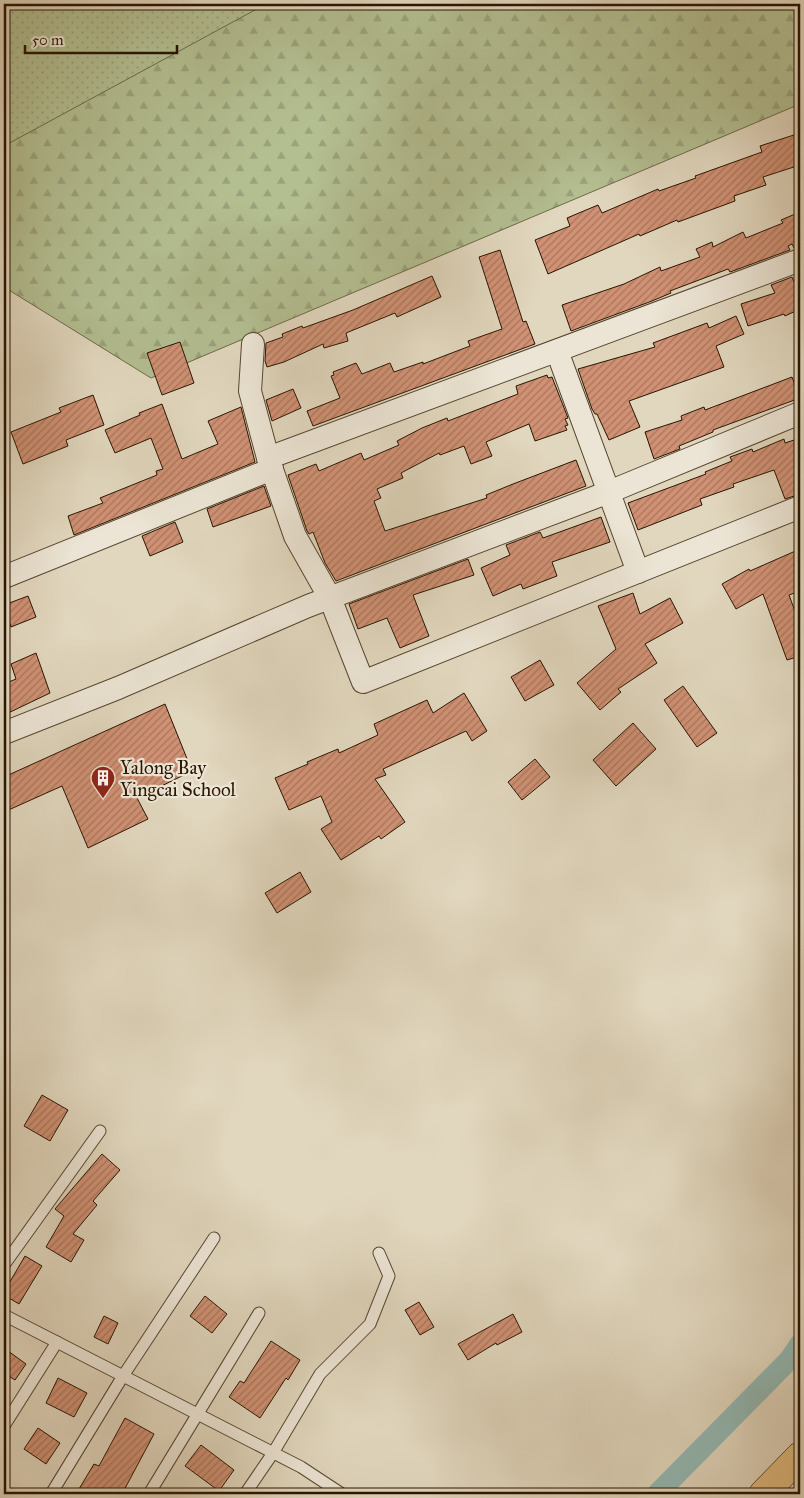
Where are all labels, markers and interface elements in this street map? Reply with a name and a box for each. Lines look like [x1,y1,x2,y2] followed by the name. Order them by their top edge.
[25,22,178,54] scale bar
[32,31,64,49] text: 50 m
[120,756,237,802] place label: Yalong Bay Yingcai School
[90,765,116,799] building icon: Yalong Bay Yingcai School

